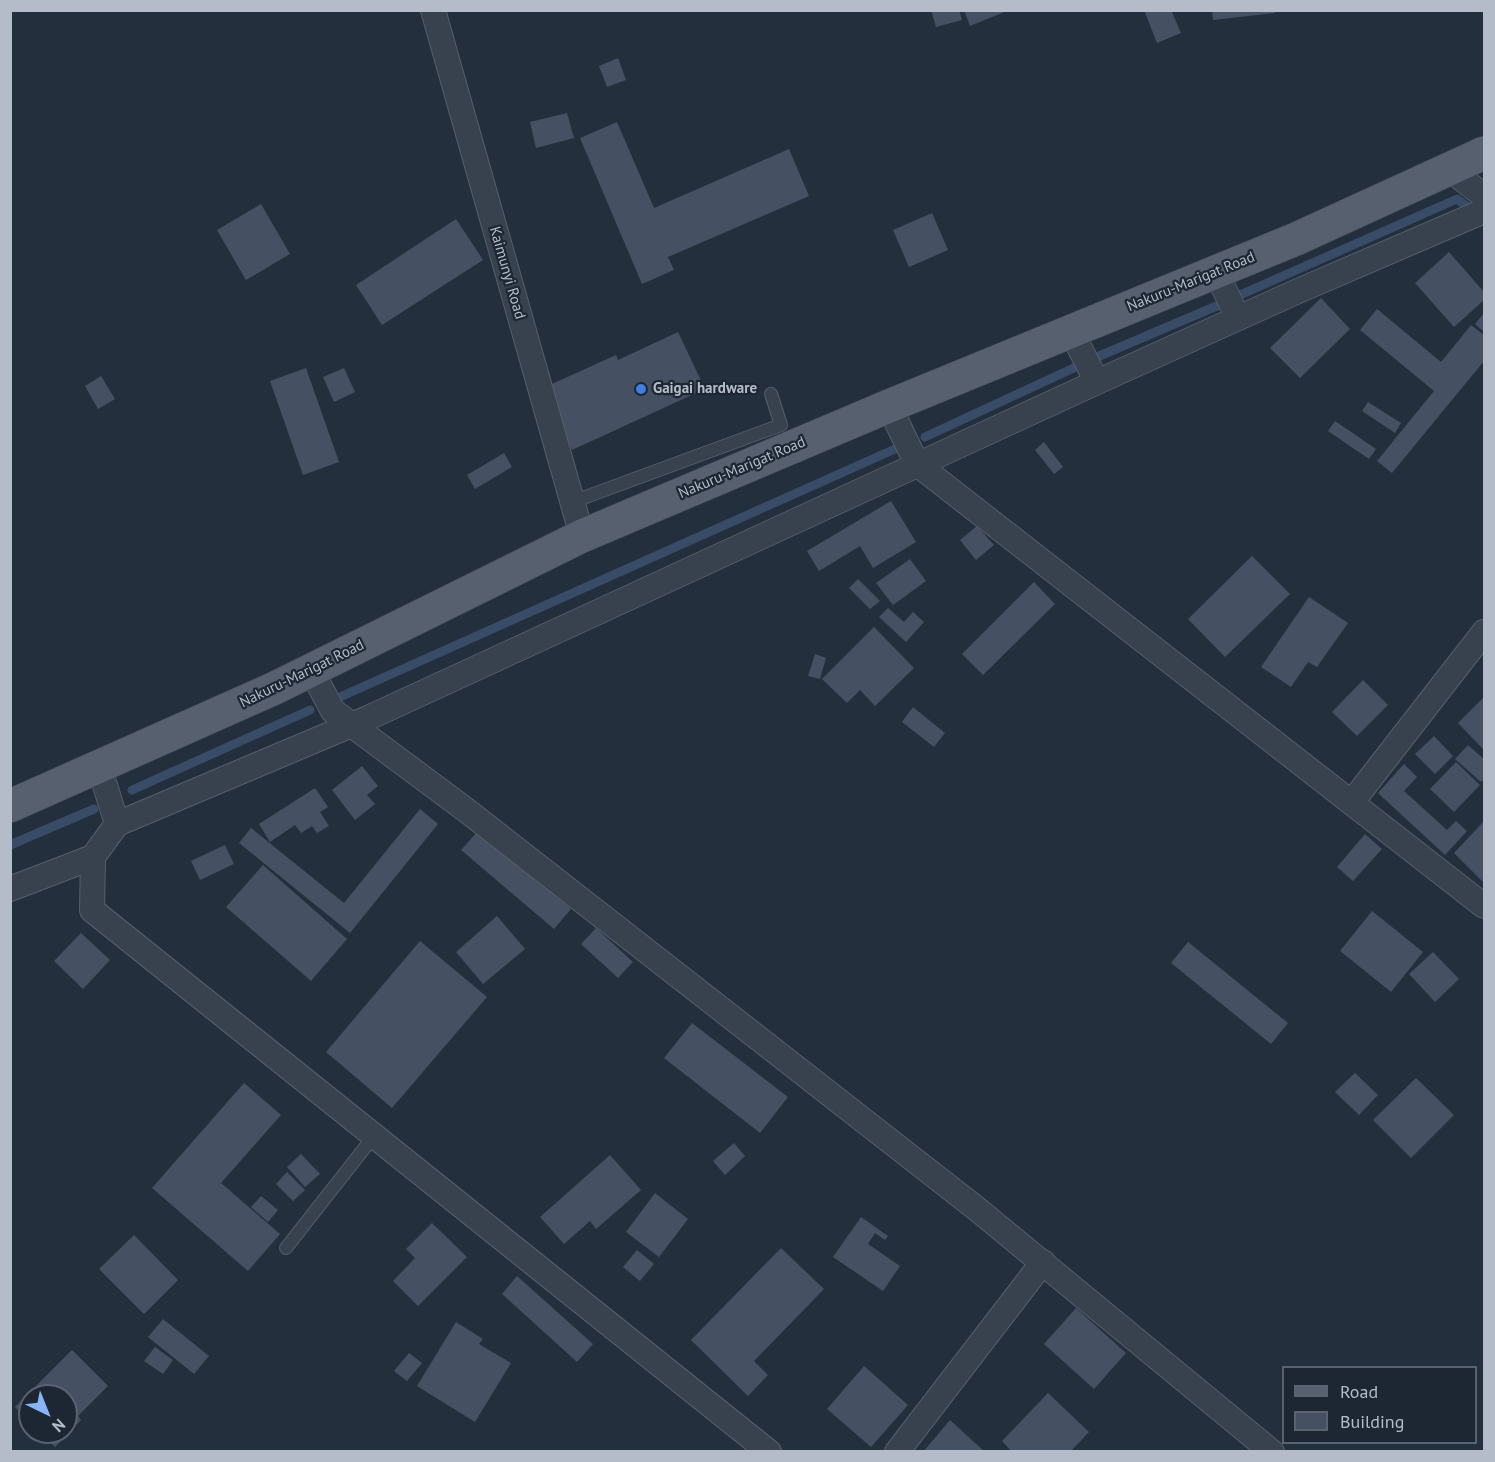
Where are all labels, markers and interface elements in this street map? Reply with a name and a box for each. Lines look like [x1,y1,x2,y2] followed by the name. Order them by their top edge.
[485,225,529,321] street label: Kaimunyi Road
[1125,248,1257,316] street label: Nakuru-Marigat Road
[653,380,757,398] place label: Gaigai hardware
[634,382,648,396] marker: Gaigai hardware
[676,433,808,503] street label: Nakuru-Marigat Road
[237,636,367,712] street label: Nakuru-Marigat Road
[1282,1366,1477,1444] legend
[1340,1380,1378,1403] text: Road
[18,1384,78,1444] north arrow
[1340,1410,1404,1433] text: Building
[48,1415,70,1437] text: N

